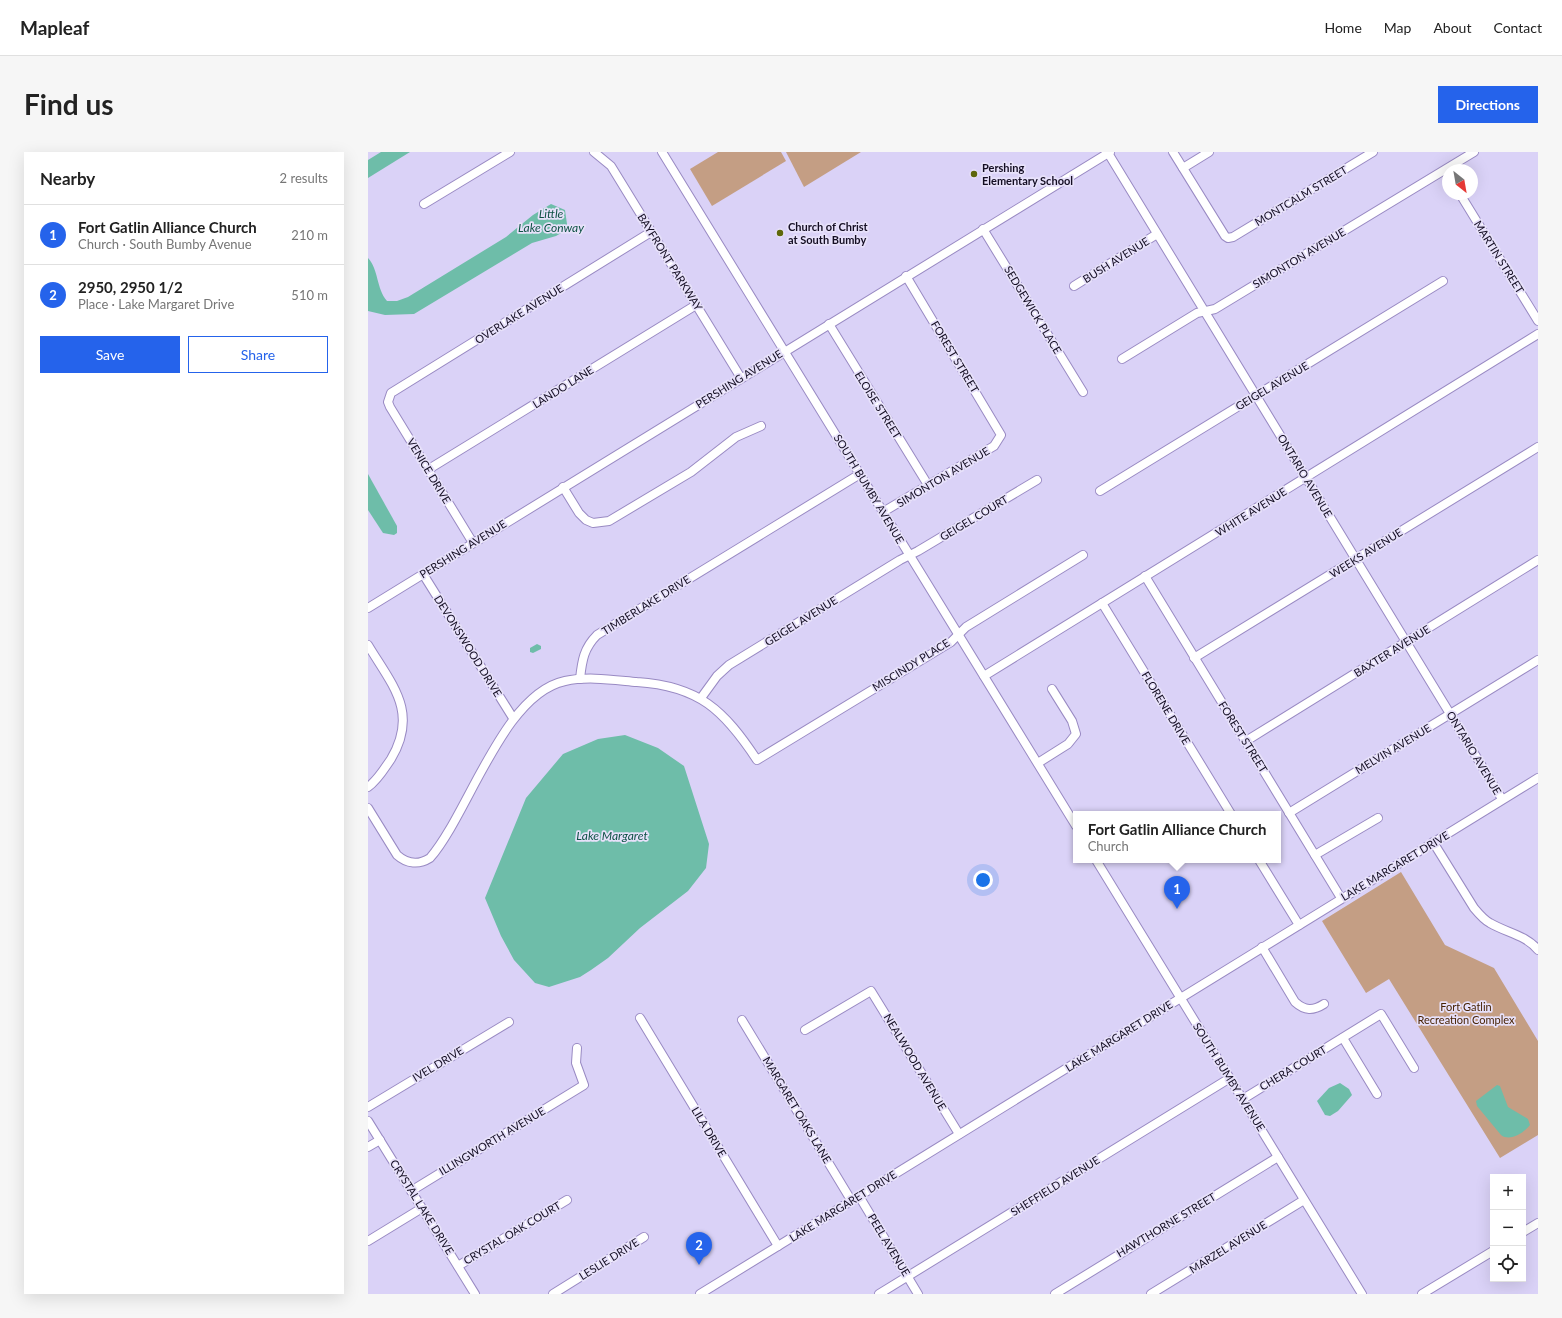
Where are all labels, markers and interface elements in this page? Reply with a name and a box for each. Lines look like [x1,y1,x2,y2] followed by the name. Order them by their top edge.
[20,16,89,39] text: Mapleaf
[1324,19,1362,36] text: Home
[1384,19,1411,36] text: Map
[1433,19,1471,36] text: About
[1493,19,1542,36] text: Contact
[1438,86,1538,123] button: Directions
[24,87,114,121] text: Find us
[982,161,1073,187] place label: Pershing Elementary School
[1252,163,1350,228] street label: MONTCALM STREET
[1442,164,1478,200] north arrow
[40,168,95,189] text: Nearby
[969,169,979,179] marker: Pershing Elementary School
[280,170,328,186] text: 2 results
[518,206,584,235] water label: Little Lake Conway
[635,211,706,313] street label: BAYFRONT PARKWAY
[78,218,257,236] text: Fort Gatlin Alliance Church
[1472,218,1527,296] street label: MARTIN STREET
[788,220,869,246] place label: Church of Christ at South Bumby
[1250,225,1347,290] street label: SIMONTON AVENUE
[49,227,57,243] text: 1
[291,227,328,243] text: 210 m
[775,228,785,238] marker: Church of Christ at South Bumby
[1080,234,1151,285] street label: BUSH AVENUE
[78,236,252,252] text: Church · South Bumby Avenue
[1002,263,1065,356] street label: SEDGEWICK PLACE
[78,278,183,296] text: 2950, 2950 1/2
[472,281,565,346] street label: OVERLAKE AVENUE
[49,287,57,303] text: 2
[291,287,328,303] text: 510 m
[78,296,234,312] text: Place · Lake Margaret Drive
[929,318,982,396] street label: FOREST STREET
[40,336,180,373] button: Save
[188,336,328,373] button: Share
[693,347,784,411] street label: PERSHING AVENUE
[1233,359,1311,413] street label: GEIGEL AVENUE
[530,363,596,410] street label: LANDO LANE
[852,369,905,441] street label: ELOISE STREET
[832,432,907,546] street label: SOUTH BUMBY AVENUE
[1275,432,1335,520] street label: ONTARIO AVENUE
[405,436,454,506] street label: VENICE DRIVE
[894,444,991,509] street label: SIMONTON AVENUE
[1213,484,1289,539] street label: WHITE AVENUE
[937,492,1011,543] street label: GEIGEL COURT
[417,517,508,581] street label: PERSHING AVENUE
[1327,525,1404,580] street label: WEEKS AVENUE
[599,572,692,637] street label: TIMBERLAKE DRIVE
[432,593,505,699] street label: DEVONSWOOD DRIVE
[762,593,839,648] street label: GEIGEL AVENUE
[1351,622,1432,679] street label: BAXTER AVENUE
[870,636,952,694] street label: MISCINDY PLACE
[1139,669,1193,747] street label: FLORENE DRIVE
[1216,699,1271,775] street label: FOREST STREET
[1444,709,1504,797] street label: ONTARIO AVENUE
[1352,721,1433,776] street label: MELVIN AVENUE
[1073,811,1281,863] popup
[1088,820,1266,838] text: Fort Gatlin Alliance Church
[576,828,648,843] water label: Lake Margaret
[1338,828,1451,903] street label: LAKE MARGARET DRIVE
[1088,838,1129,854] text: Church
[973,870,993,890] your location
[1164,876,1190,909] pin: 1
[1063,997,1175,1074] street label: LAKE MARGARET DRIVE
[1417,1000,1515,1026] park label: Fort Gatlin Recreation Complex
[881,1011,949,1112] street label: NEALWOOD AVENUE
[1191,1020,1268,1133] street label: SOUTH BUMBY AVENUE
[1257,1042,1329,1093] street label: CHERA COURT
[410,1043,466,1084] street label: IVEL DRIVE
[760,1054,834,1165] street label: MARGARET OAKS LANE
[436,1104,547,1177] street label: ILLINGWORTH AVENUE
[689,1104,730,1159] street label: LILA DRIVE
[1008,1153,1102,1218] street label: SHEFFIELD AVENUE
[388,1157,457,1257] street label: CRYSTAL LAKE DRIVE
[787,1167,899,1244] street label: LAKE MARGARET DRIVE
[1490,1174,1526,1282] map controls
[1490,1174,1526,1210] button: +
[1114,1190,1218,1259] street label: HAWTHORNE STREET
[461,1198,563,1267] street label: CRYSTAL OAK COURT
[1490,1210,1526,1246] button: −
[866,1211,913,1278] street label: PEEL AVENUE
[1187,1218,1269,1276] street label: MARZEL AVENUE
[686,1232,712,1265] pin: 2
[576,1235,641,1282] street label: LESLIE DRIVE
[1490,1246,1526,1282] button: locate

